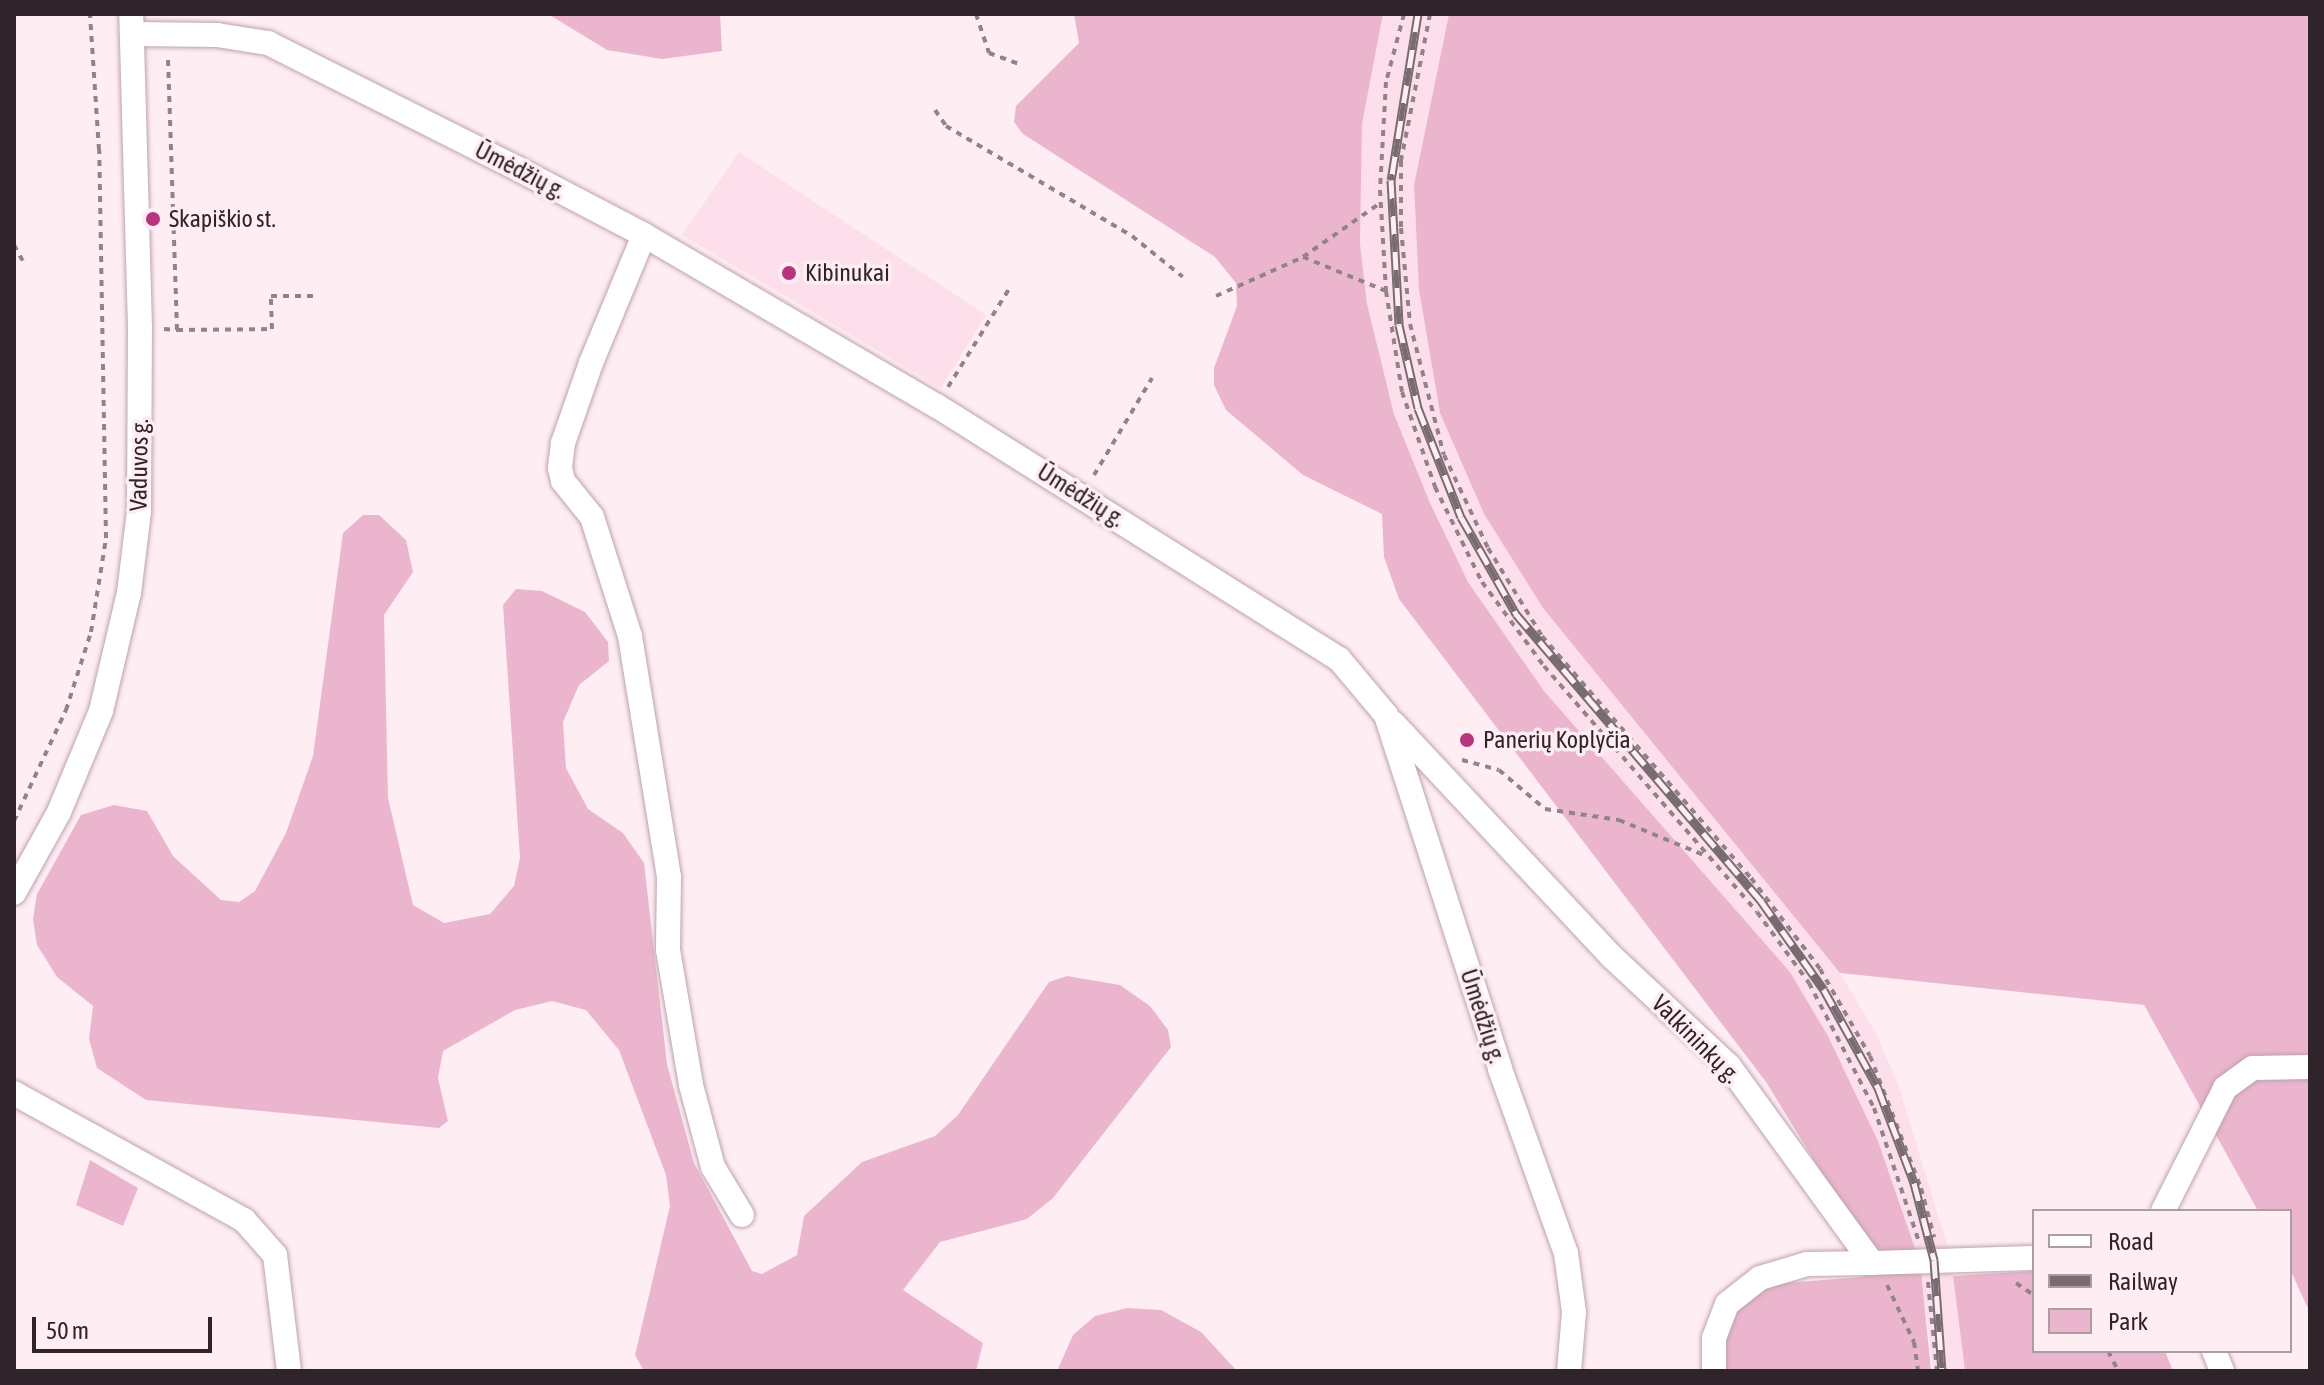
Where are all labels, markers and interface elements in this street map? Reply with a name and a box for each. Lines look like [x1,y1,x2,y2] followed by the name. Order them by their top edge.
[470,135,570,205] street label: Ūmėdžių g.
[169,205,276,233] place label: Skapiškio st.
[144,210,162,228] marker: Skapiškio st.
[805,259,890,287] place label: Kibinukai
[780,264,798,282] marker: Kibinukai
[124,419,154,511] street label: Vaduvos g.
[1032,457,1130,533] street label: Ūmėdžių g.
[1483,726,1631,754] place label: Panerių Koplyčia
[1458,731,1476,749] marker: Panerių Koplyčia
[1454,965,1512,1067] street label: Ūmėdžių g.
[1646,989,1746,1089] street label: Valkininkų g.
[2032,1209,2292,1353] legend
[2108,1228,2154,1255] text: Road
[2108,1268,2178,1295] text: Railway
[36,1301,216,1351] scale bar
[2108,1308,2148,1335] text: Park
[46,1317,89,1344] text: 50 m

